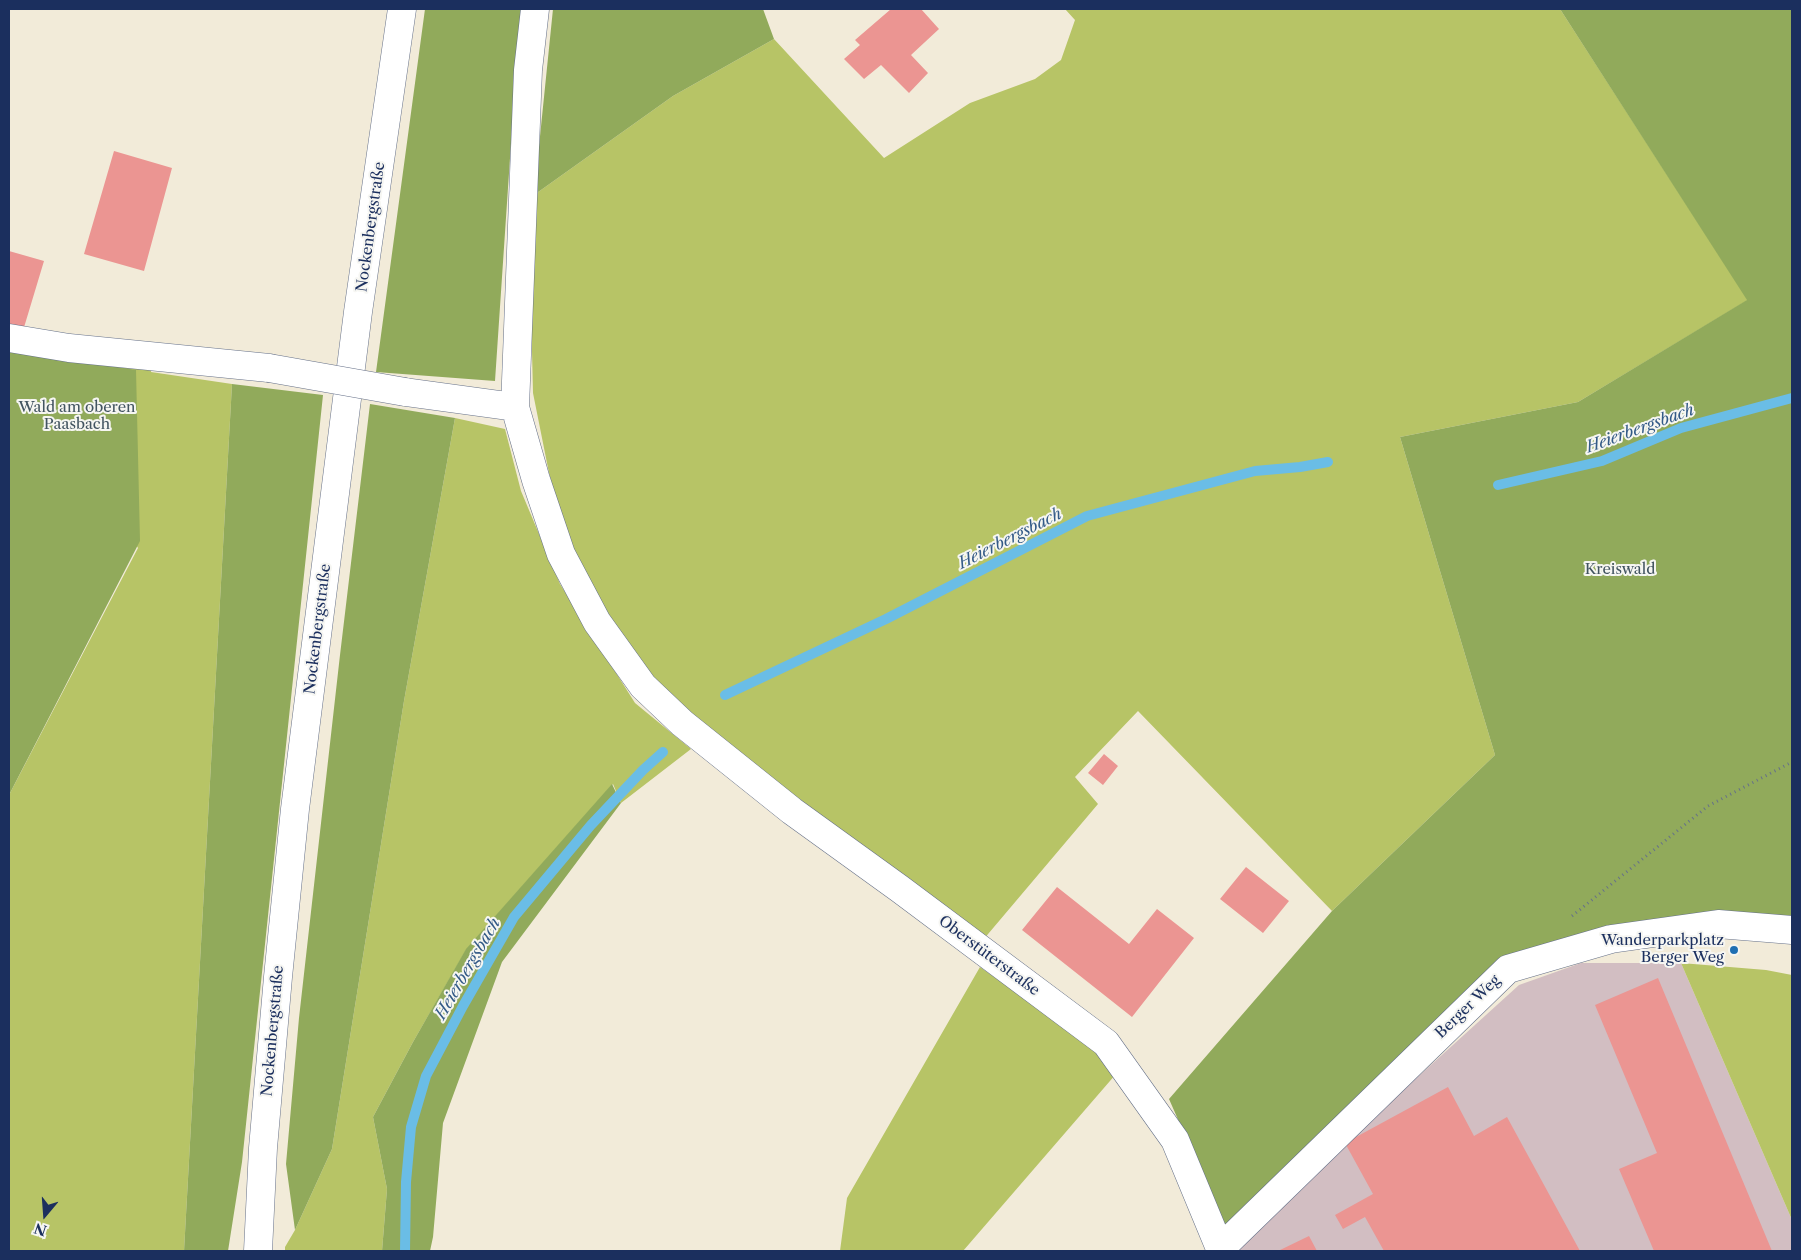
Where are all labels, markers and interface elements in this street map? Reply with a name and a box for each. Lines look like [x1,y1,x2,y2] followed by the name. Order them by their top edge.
[353,161,389,293] street label: Nockenbergstraße
[18,399,136,434] park label: Wald am oberen Paasbach
[1583,401,1697,457] water label: Heierbergsbach
[955,505,1065,573] water label: Heierbergsbach
[1585,561,1655,579] park label: Kreiswald
[301,563,335,695] street label: Nockenbergstraße
[935,912,1043,1000] street label: Oberstüterstraße
[431,915,505,1023] water label: Heierbergsbach
[1601,932,1724,967] place label: Wanderparkplatz Berger Weg
[1728,944,1740,956] marker: Wanderparkplatz Berger Weg
[258,965,288,1097] street label: Nockenbergstraße
[1432,972,1504,1042] street label: Berger Weg
[20,1190,70,1240] north arrow
[32,1219,49,1240] text: N

